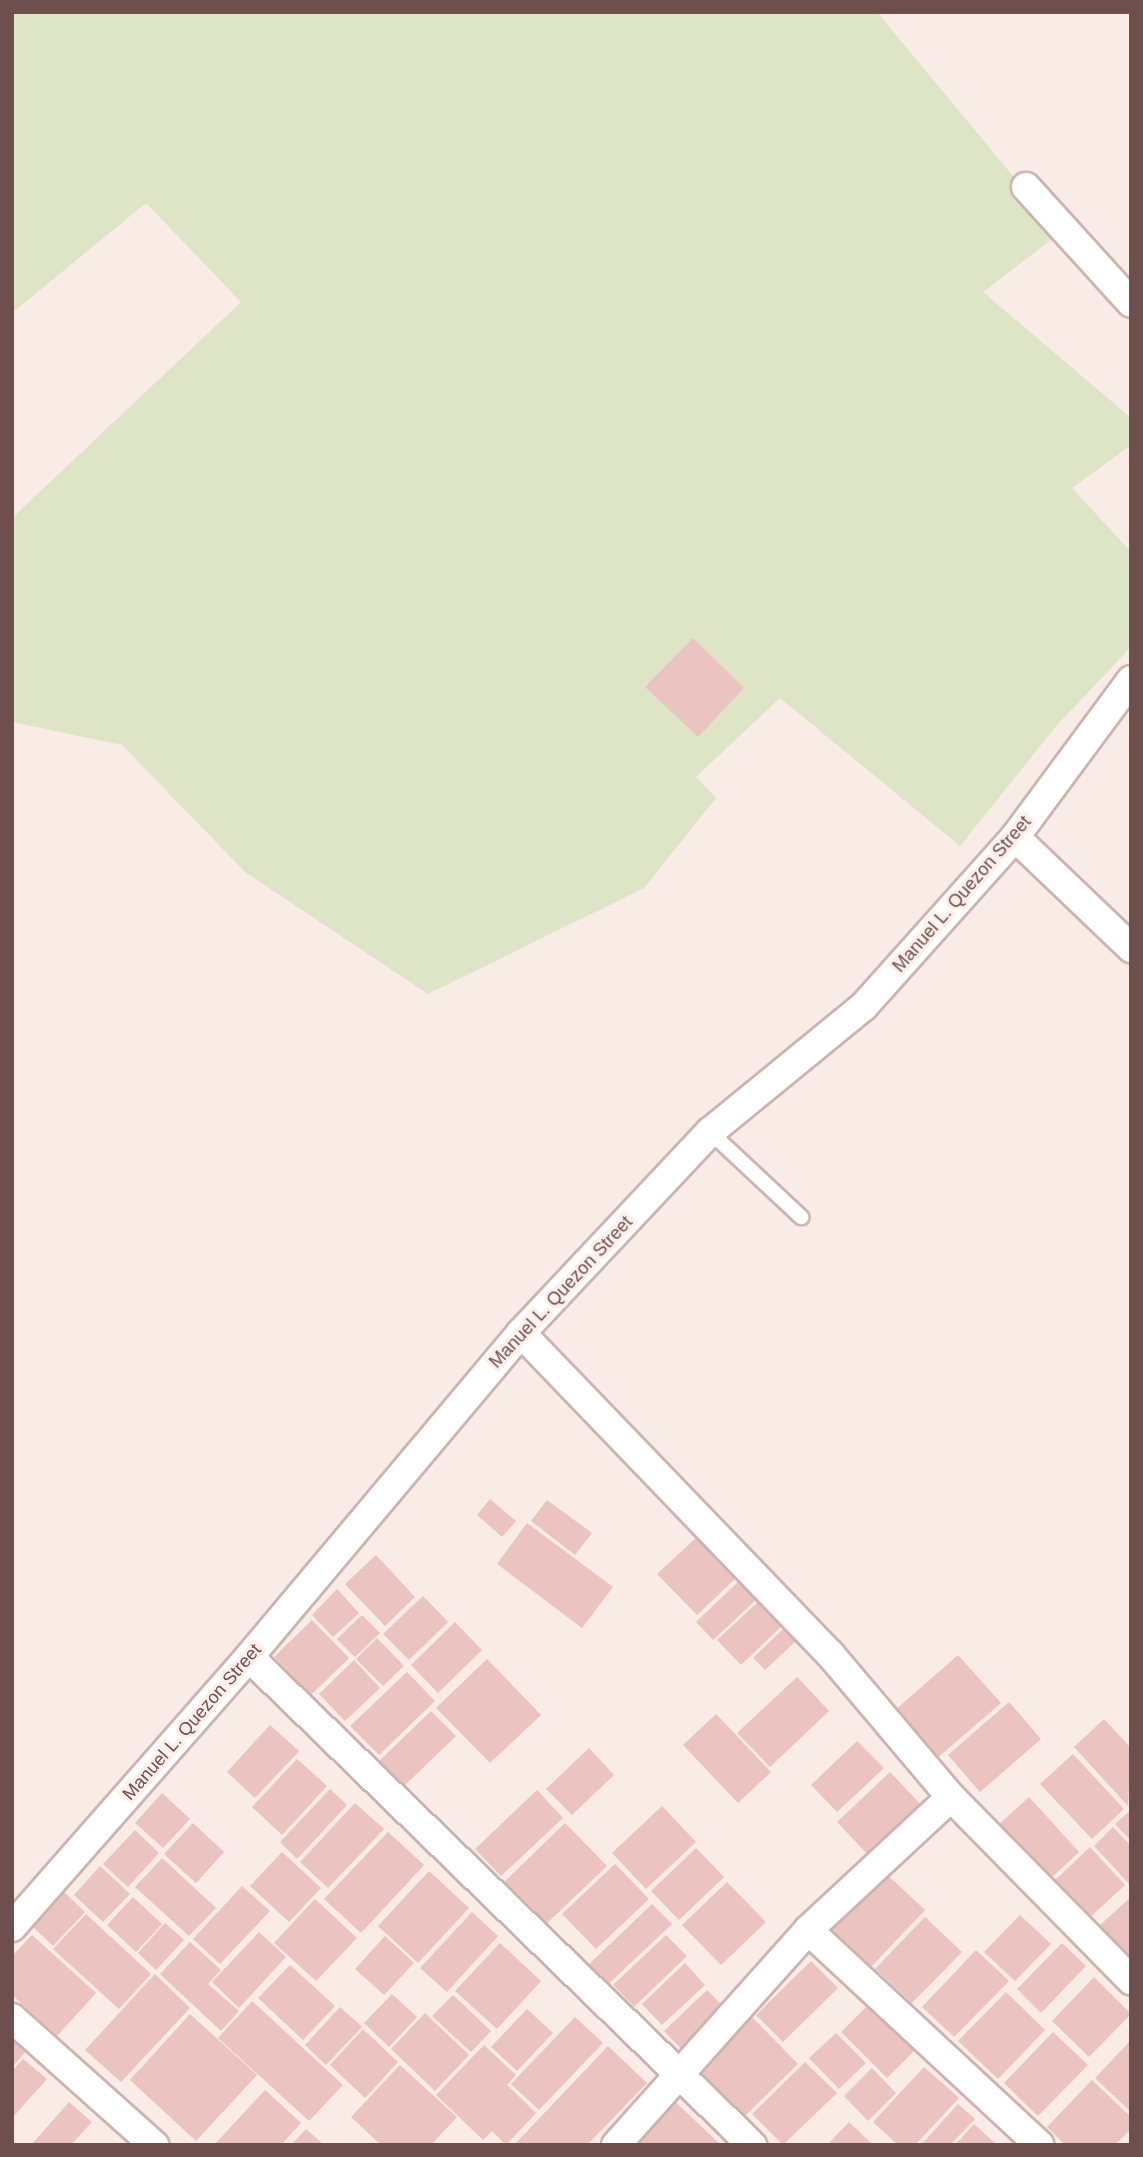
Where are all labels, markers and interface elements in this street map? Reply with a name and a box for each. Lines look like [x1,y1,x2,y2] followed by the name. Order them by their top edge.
[888,811,1036,977] street label: Manuel L. Quezon Street
[485,1211,637,1373] street label: Manuel L. Quezon Street
[118,1639,266,1805] street label: Manuel L. Quezon Street

